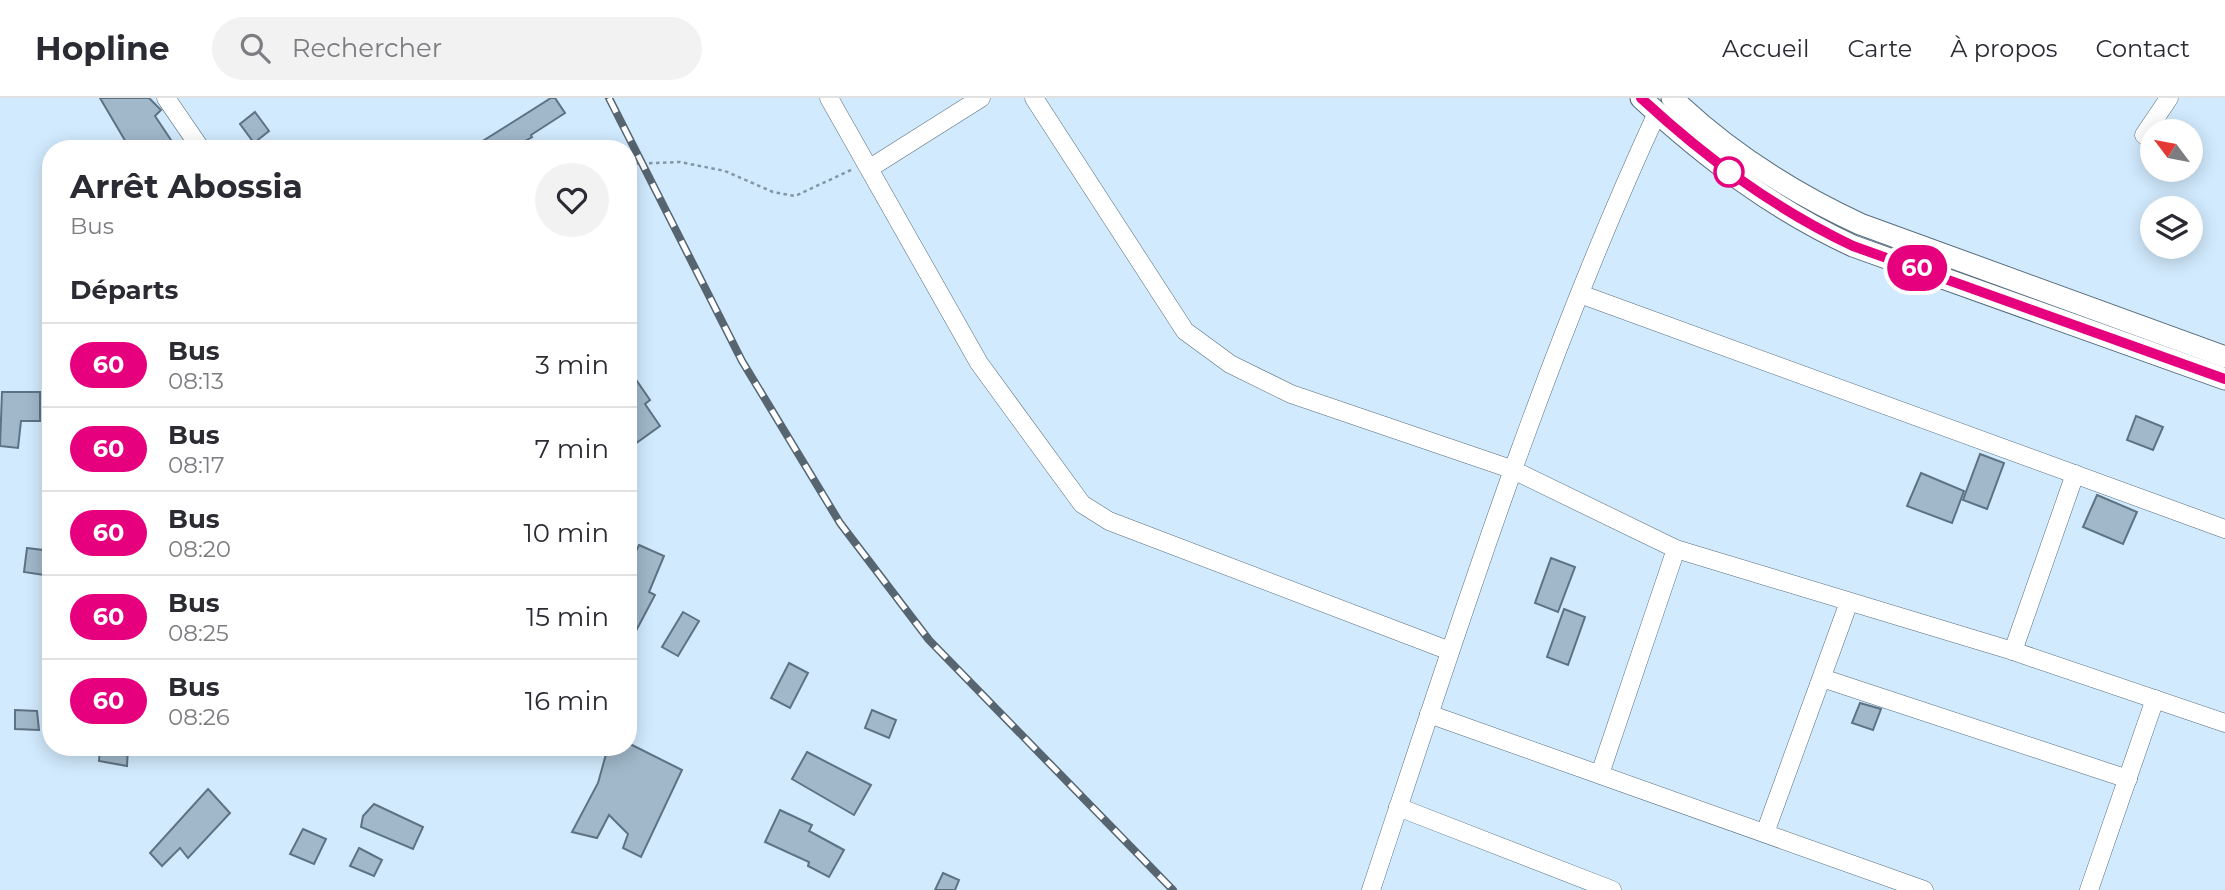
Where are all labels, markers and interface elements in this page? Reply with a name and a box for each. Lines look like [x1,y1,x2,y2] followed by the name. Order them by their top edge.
[212,17,702,80] search box
[35,28,170,68] text: Hopline
[236,29,274,67] icon: search
[292,32,442,64] text: Rechercher
[1722,34,1809,63] text: Accueil
[1847,34,1912,63] text: Carte
[1950,34,2057,63] text: À propos
[2095,34,2190,63] text: Contact
[2140,119,2203,182] north arrow
[2140,119,2203,259] map controls
[1714,157,1744,187] unlabelled marker
[535,163,609,237] button: heart
[70,166,303,206] text: Arrêt Abossia
[2140,196,2203,259] button: layers
[70,212,114,240] text: Bus
[1885,245,1948,291] line badge: 60
[1901,253,1933,282] text: 60
[70,274,178,306] text: Départs
[168,335,220,367] text: Bus
[535,349,609,381] text: 3 min
[93,350,124,379] text: 60
[168,367,224,395] text: 08:13
[168,419,220,451] text: Bus
[535,433,609,465] text: 7 min
[93,434,124,463] text: 60
[168,451,225,479] text: 08:17
[168,503,220,535] text: Bus
[523,517,609,549] text: 10 min
[93,518,124,547] text: 60
[168,535,231,563] text: 08:20
[168,587,220,619] text: Bus
[526,601,609,633] text: 15 min
[93,602,124,631] text: 60
[168,619,229,647] text: 08:25
[168,671,220,703] text: Bus
[525,685,609,717] text: 16 min
[93,686,124,715] text: 60
[168,703,230,731] text: 08:26

